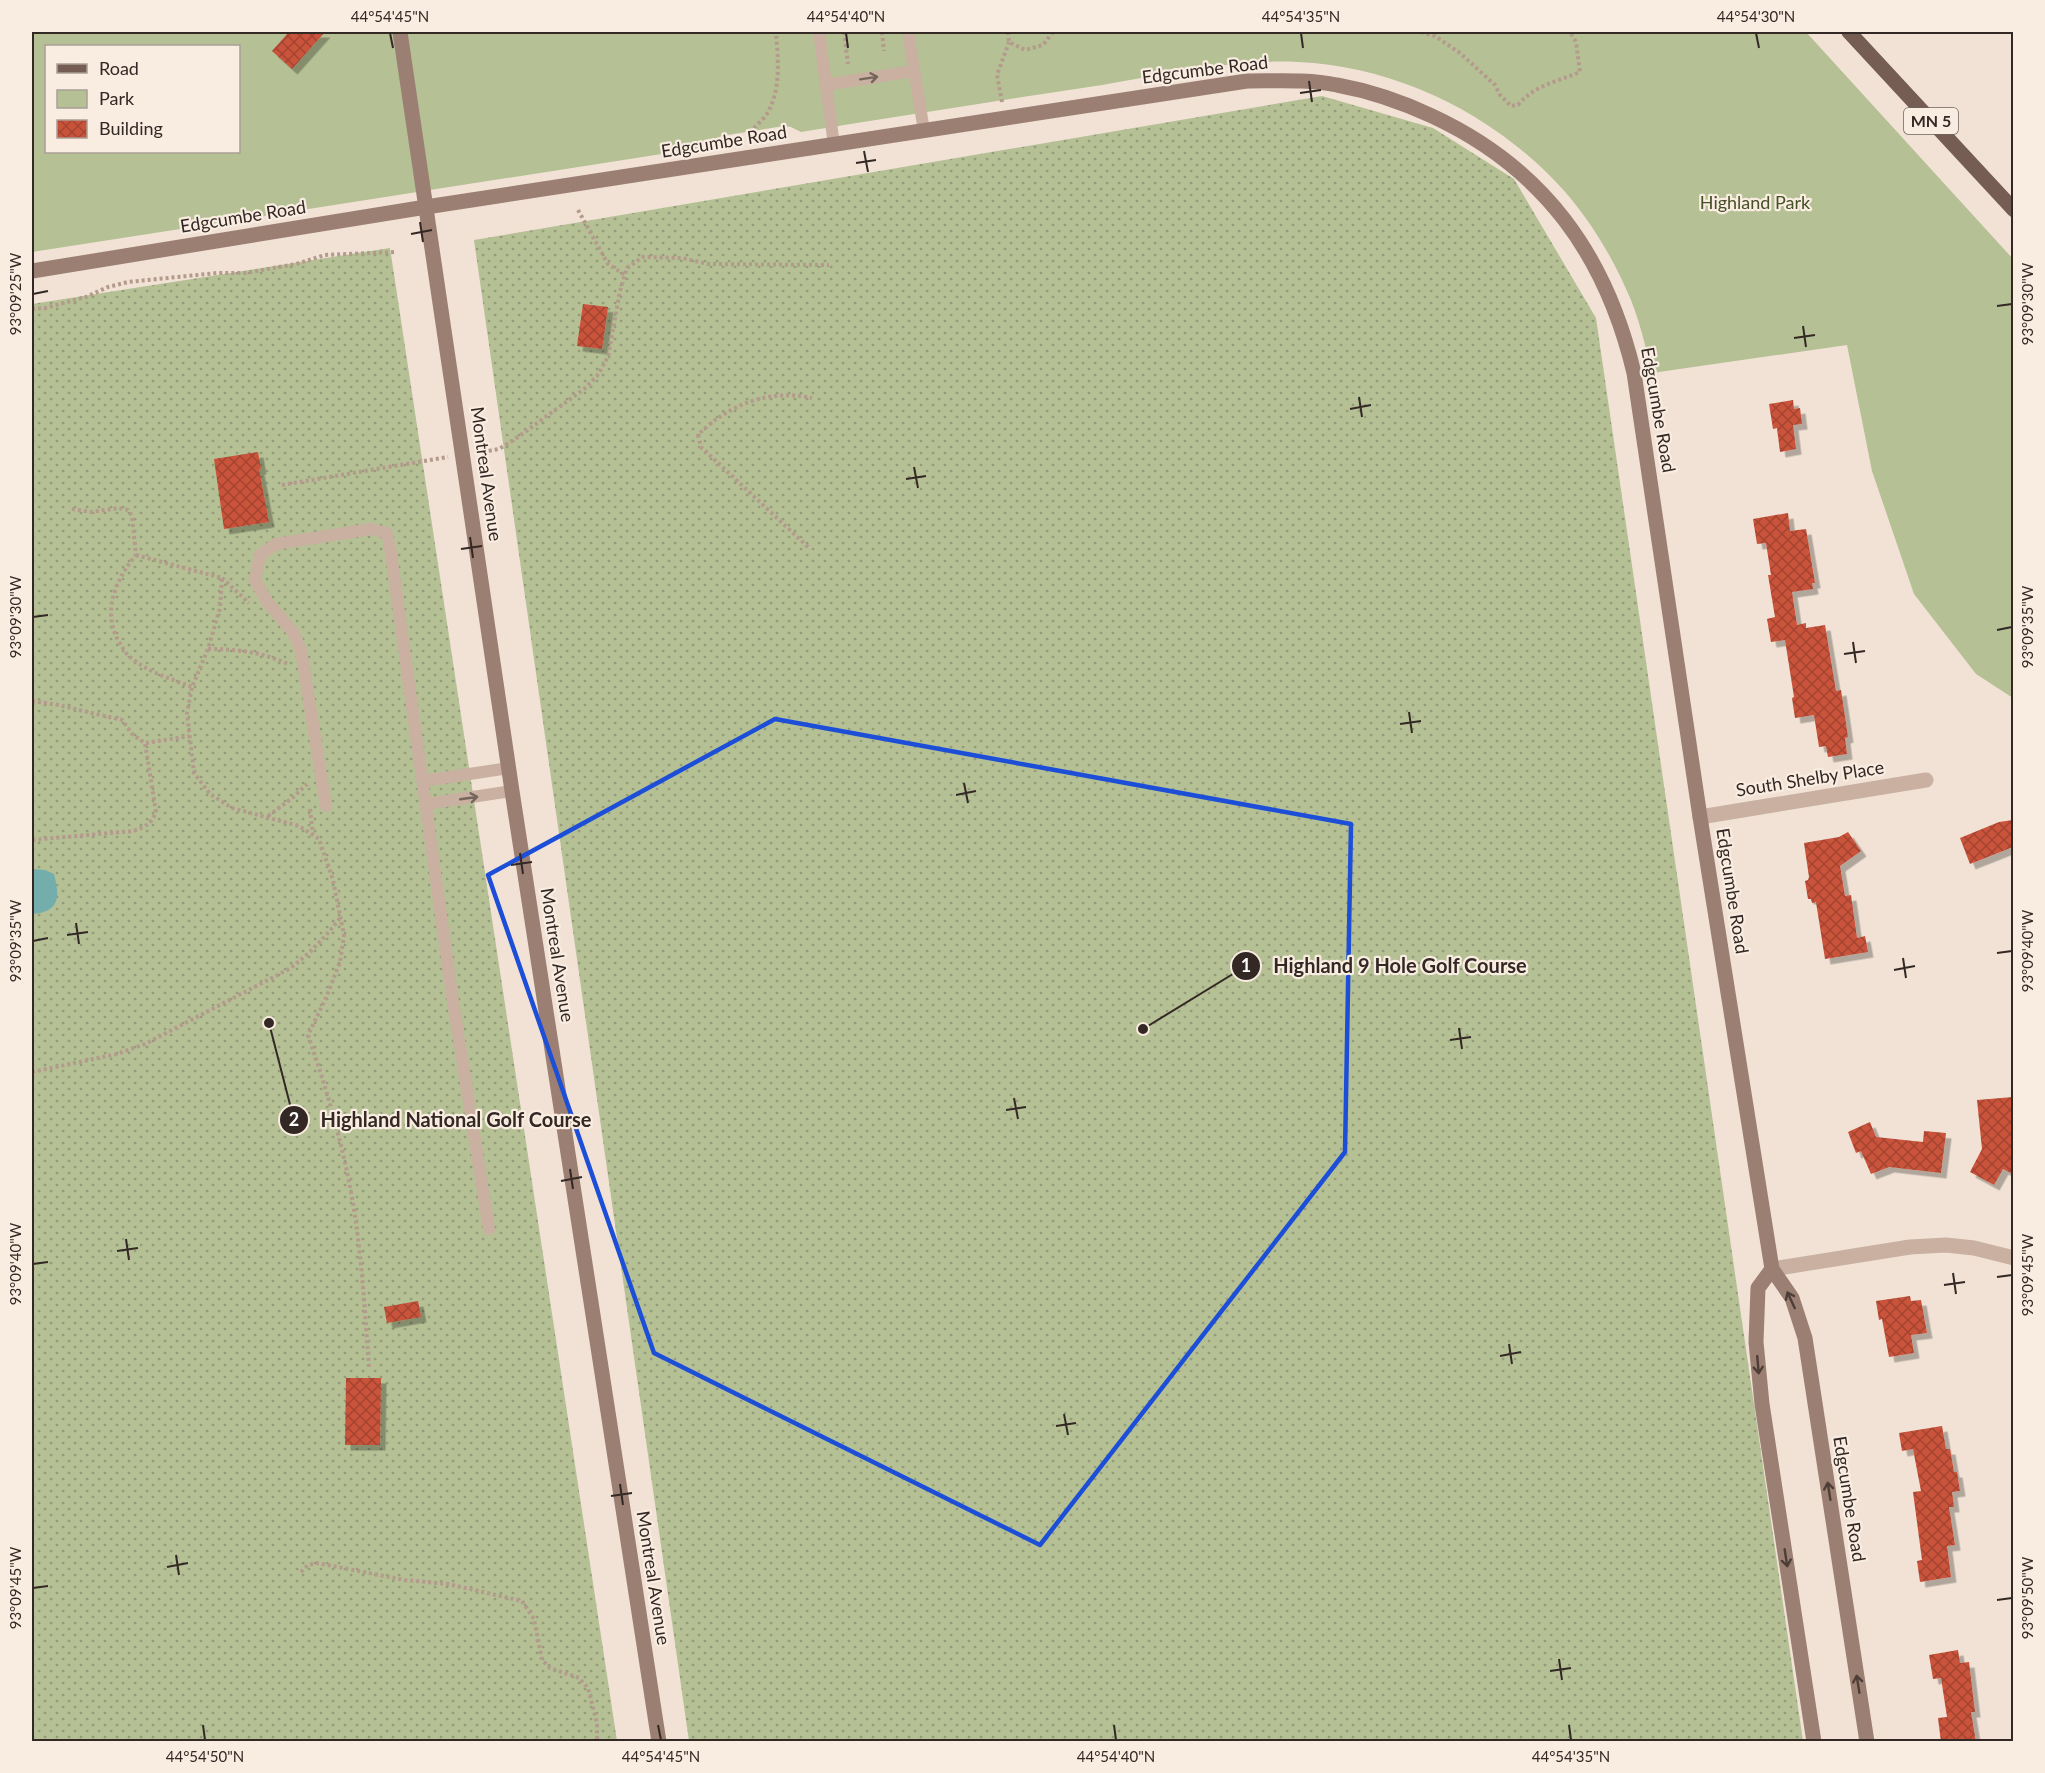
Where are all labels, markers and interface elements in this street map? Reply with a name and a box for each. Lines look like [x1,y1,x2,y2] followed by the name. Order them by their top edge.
[351,7,429,25] text: 44°54'45"N
[807,7,885,25] text: 44°54'40"N
[1262,7,1340,25] text: 44°54'35"N
[1717,7,1795,25] text: 44°54'30"N
[45,45,240,153] legend
[1141,50,1269,88] street label: Edgcumbe Road
[99,57,139,79] text: Road
[859,72,878,83] one-way arrow
[99,87,135,109] text: Park
[1904,108,1958,134] road number: MN 5
[99,117,163,139] text: Building
[659,120,788,162] street label: Edgcumbe Road
[1700,191,1811,213] park label: Highland Park
[178,195,307,237] street label: Edgcumbe Road
[6,252,24,335] text: 93°09'25"W
[2018,262,2036,345] text: 93°09'30"W
[1637,345,1681,474] street label: Edgcumbe Road
[467,405,507,542] street label: Montreal Avenue
[6,575,24,658] text: 93°09'30"W
[2018,585,2036,668] text: 93°09'35"W
[1734,755,1885,801] street label: South Shelby Place
[459,792,479,803] one-way arrow
[1712,826,1754,955] street label: Edgcumbe Road
[537,886,579,1023] street label: Montreal Avenue
[6,899,24,982] text: 93°09'35"W
[2018,909,2036,992] text: 93°09'40"W
[1231,947,1539,985] callout: Highland 9 Hole Golf Course
[1273,953,1527,977] text: Highland 9 Hole Golf Course
[1241,954,1251,976] text: 1
[279,1101,604,1139] callout: Highland National Golf Course
[321,1107,592,1131] text: Highland National Golf Course
[289,1108,299,1130] text: 2
[6,1222,24,1305] text: 93°09'40"W
[2018,1233,2036,1316] text: 93°09'45"W
[1785,1292,1797,1310] one-way arrow
[1753,1354,1764,1374] one-way arrow
[1829,1434,1871,1563] street label: Edgcumbe Road
[1823,1482,1834,1501] one-way arrow
[633,1509,675,1646] street label: Montreal Avenue
[6,1546,24,1629] text: 93°09'45"W
[1780,1547,1791,1567] one-way arrow
[2018,1556,2036,1639] text: 93°09'50"W
[1853,1674,1864,1694] one-way arrow
[166,1747,244,1765] text: 44°54'50"N
[622,1747,700,1765] text: 44°54'45"N
[1077,1747,1155,1765] text: 44°54'40"N
[1532,1747,1610,1765] text: 44°54'35"N

